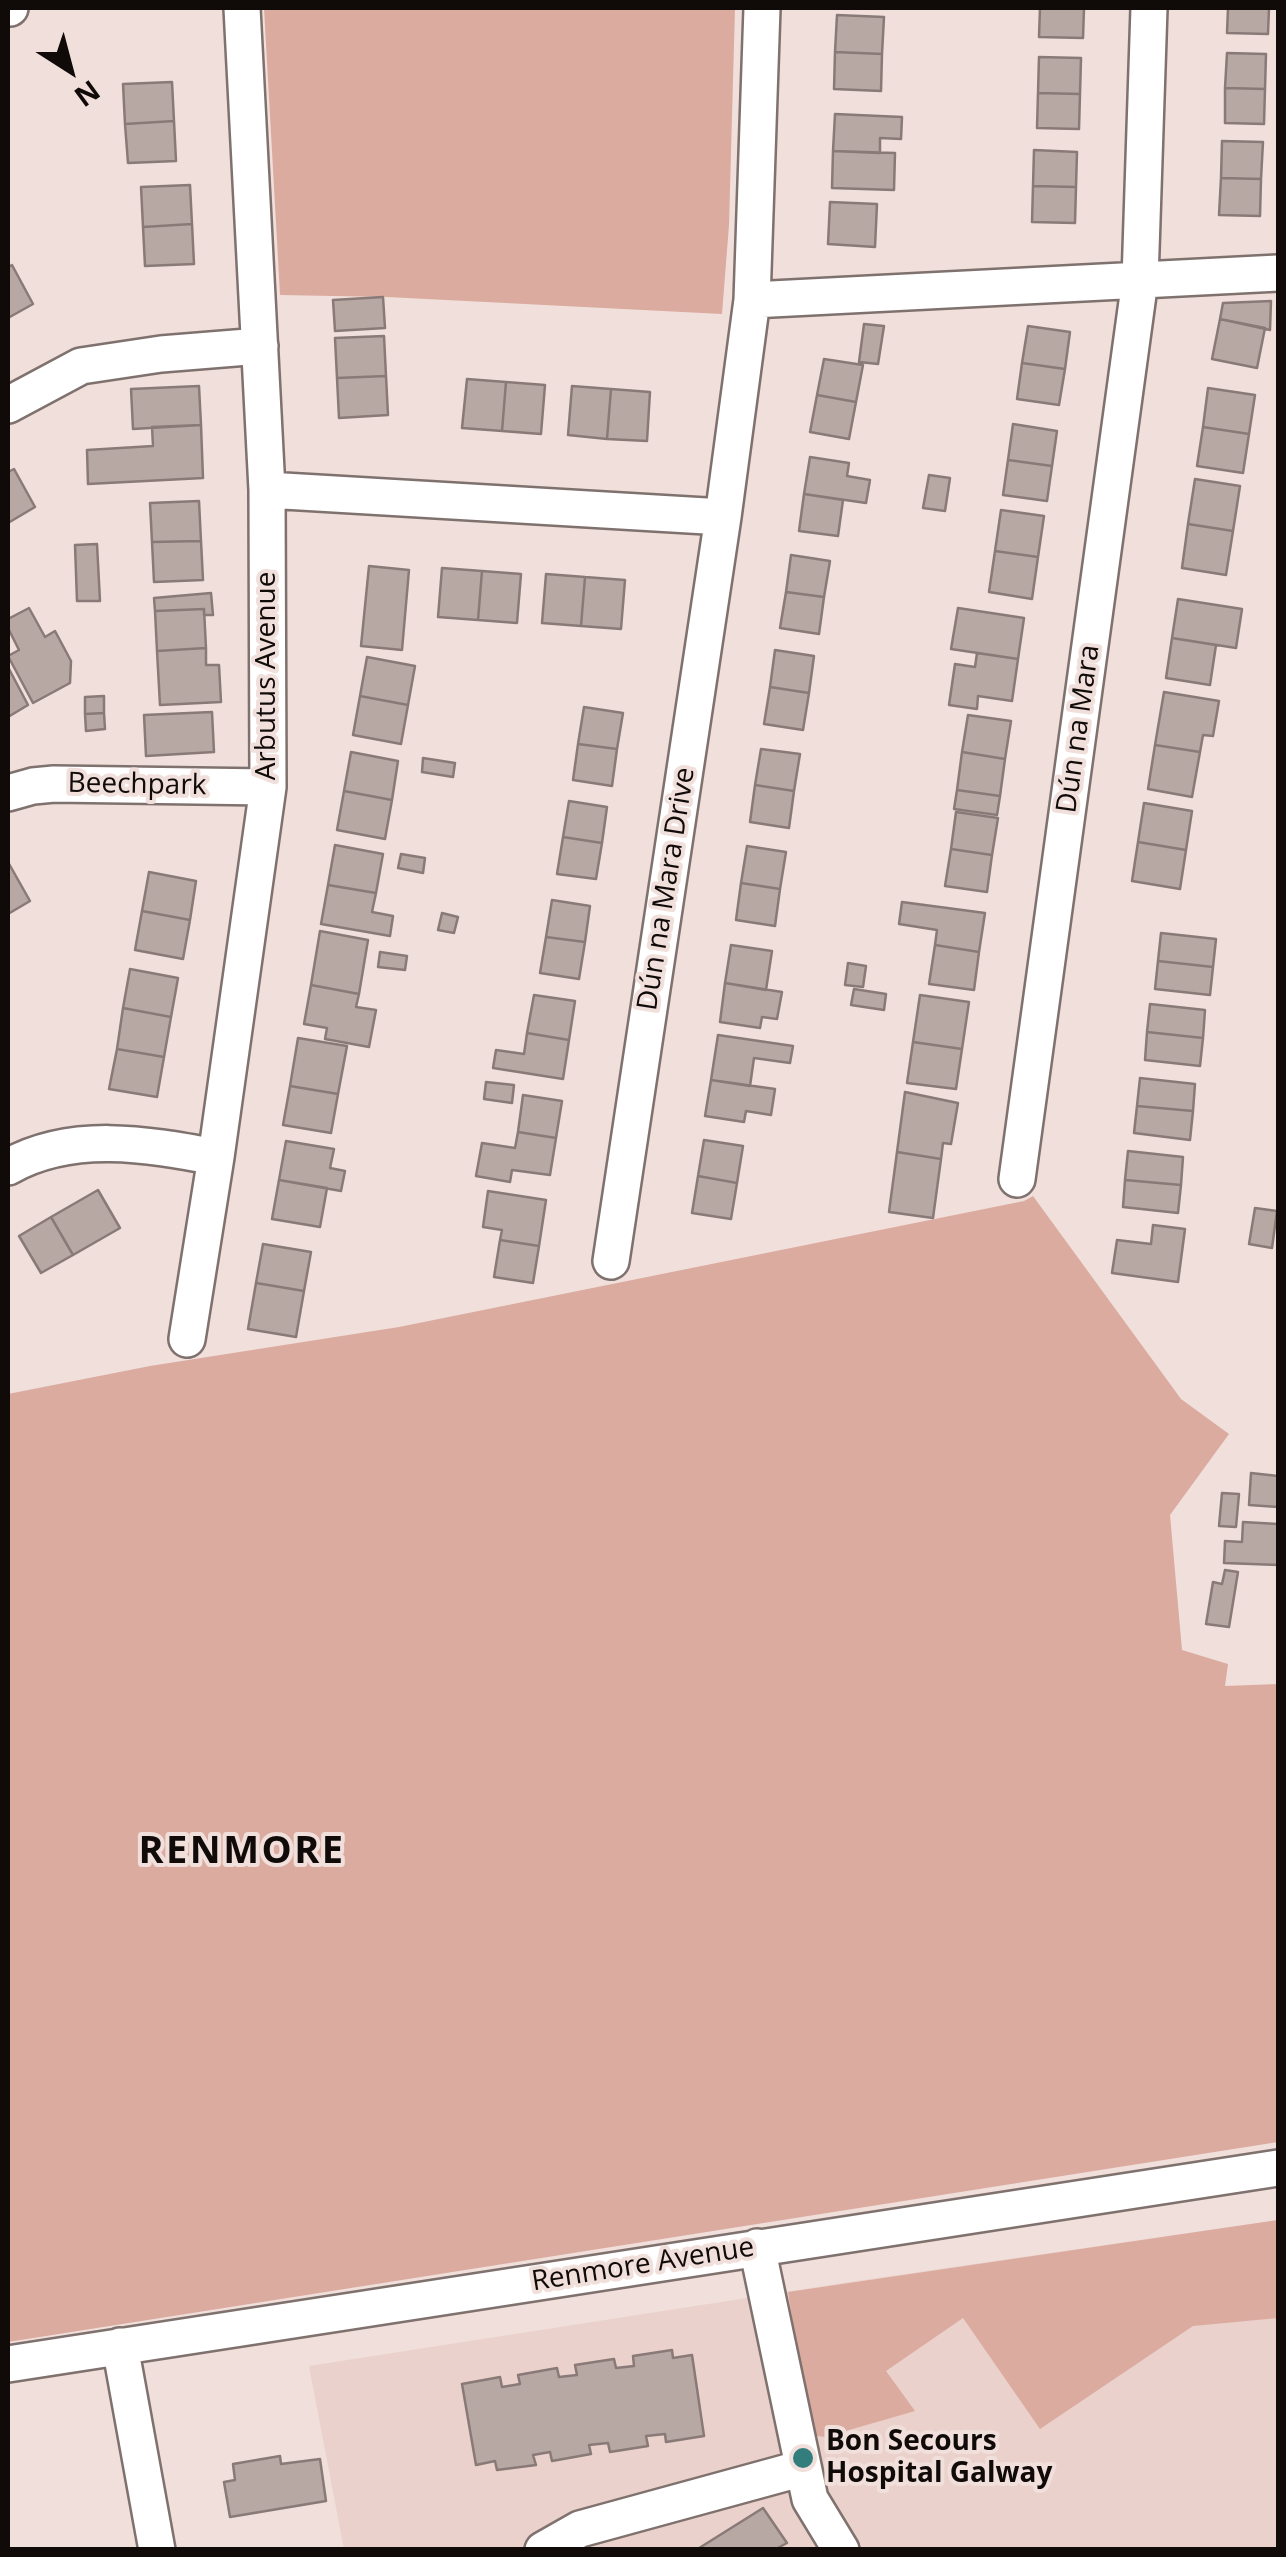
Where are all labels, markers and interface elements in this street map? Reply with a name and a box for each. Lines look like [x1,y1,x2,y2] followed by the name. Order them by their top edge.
[20,20,120,120] north arrow
[67,72,108,116] text: N
[250,572,284,780] street label: Arbutus Avenue
[1051,643,1107,815] street label: Dún na Mara
[631,765,703,1013] street label: Dún na Mara Drive
[67,767,207,803] street label: Beechpark
[138,1829,346,1875] district label: RENMORE
[529,2231,757,2299] street label: Renmore Avenue
[826,2425,1052,2491] place label: Bon Secours Hospital Galway
[790,2445,816,2471] marker: Bon Secours Hospital Galway

